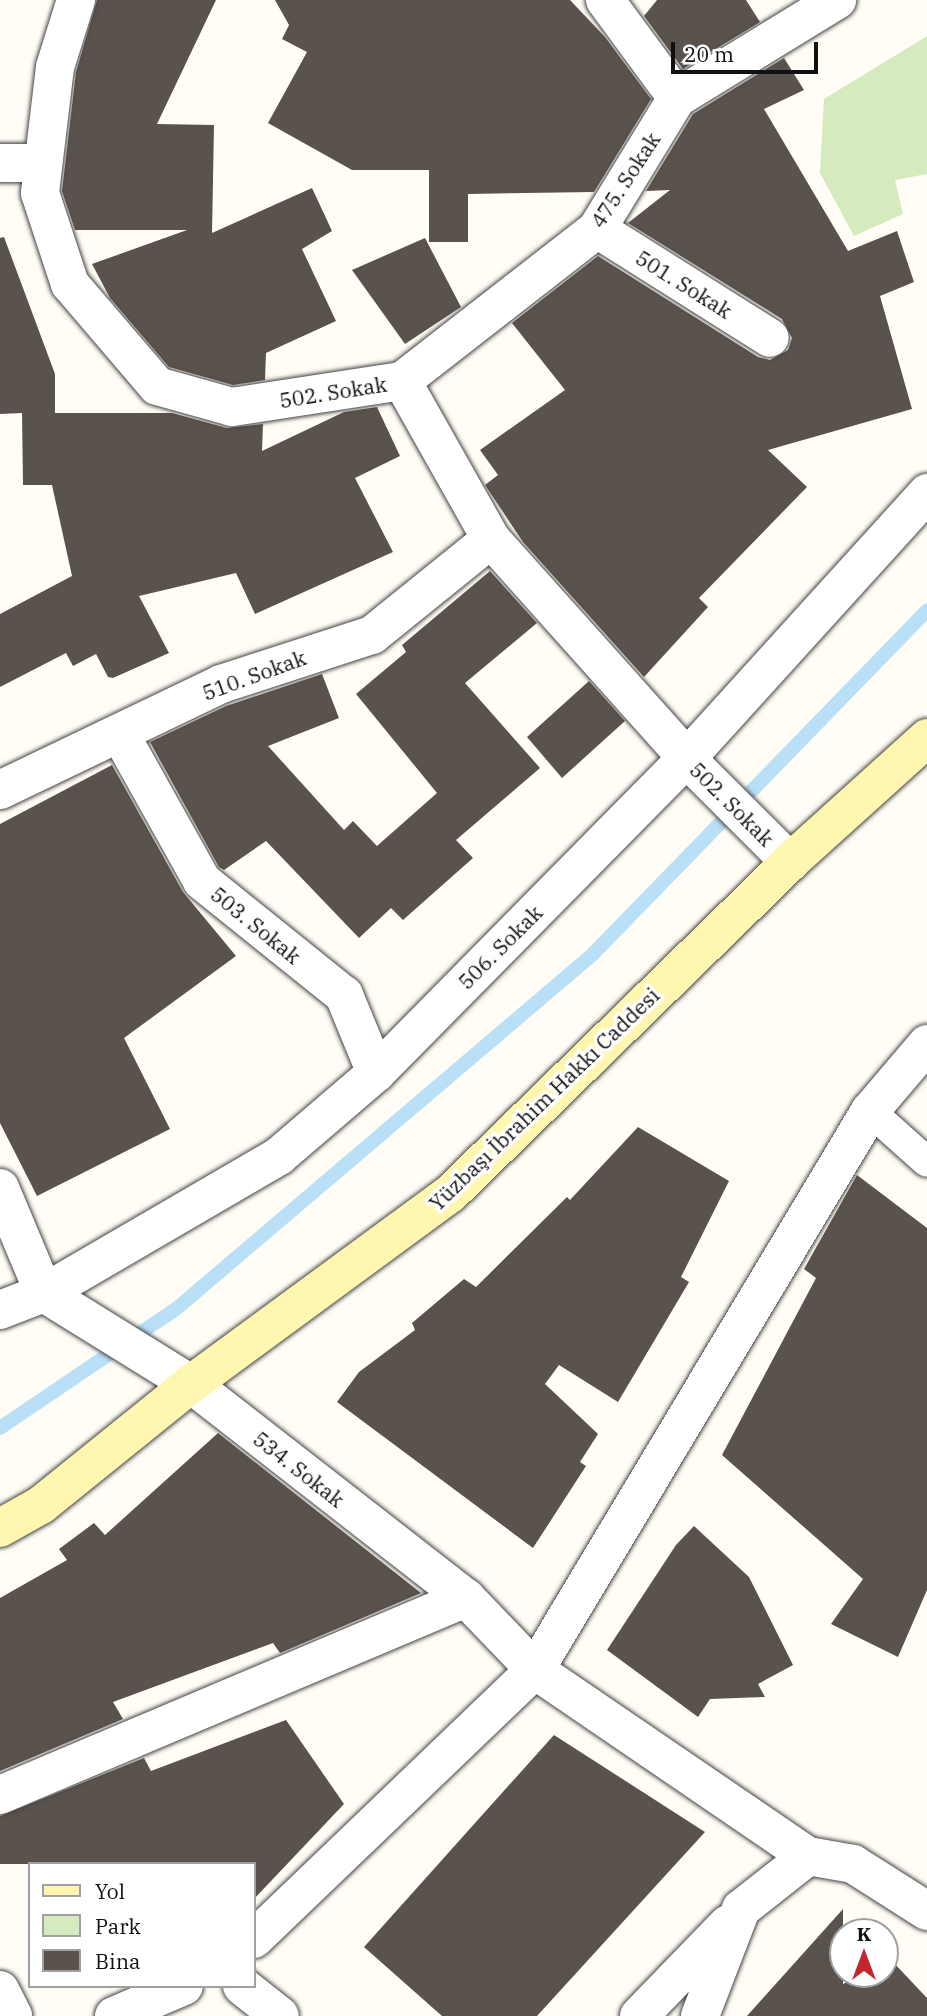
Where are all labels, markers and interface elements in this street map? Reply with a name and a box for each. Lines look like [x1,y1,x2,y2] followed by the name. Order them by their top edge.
[675,28,822,72] scale bar
[684,40,734,68] text: 20 m
[585,128,665,232] street label: 475. Sokak
[631,245,737,323] street label: 501. Sokak
[277,371,389,413] street label: 502. Sokak
[199,645,309,705] street label: 510. Sokak
[685,757,779,851] street label: 502. Sokak
[206,881,306,969] street label: 503. Sokak
[453,900,547,994] street label: 506. Sokak
[424,982,664,1216] street label: Yüzbaşı İbrahim Hakkı Caddesi
[248,1426,350,1512] street label: 534. Sokak
[28,1862,256,1988] legend
[95,1877,125,1905] text: Yol
[95,1912,141,1940] text: Park
[829,1918,899,1988] north arrow
[857,1922,871,1946] text: K
[95,1947,141,1975] text: Bina

